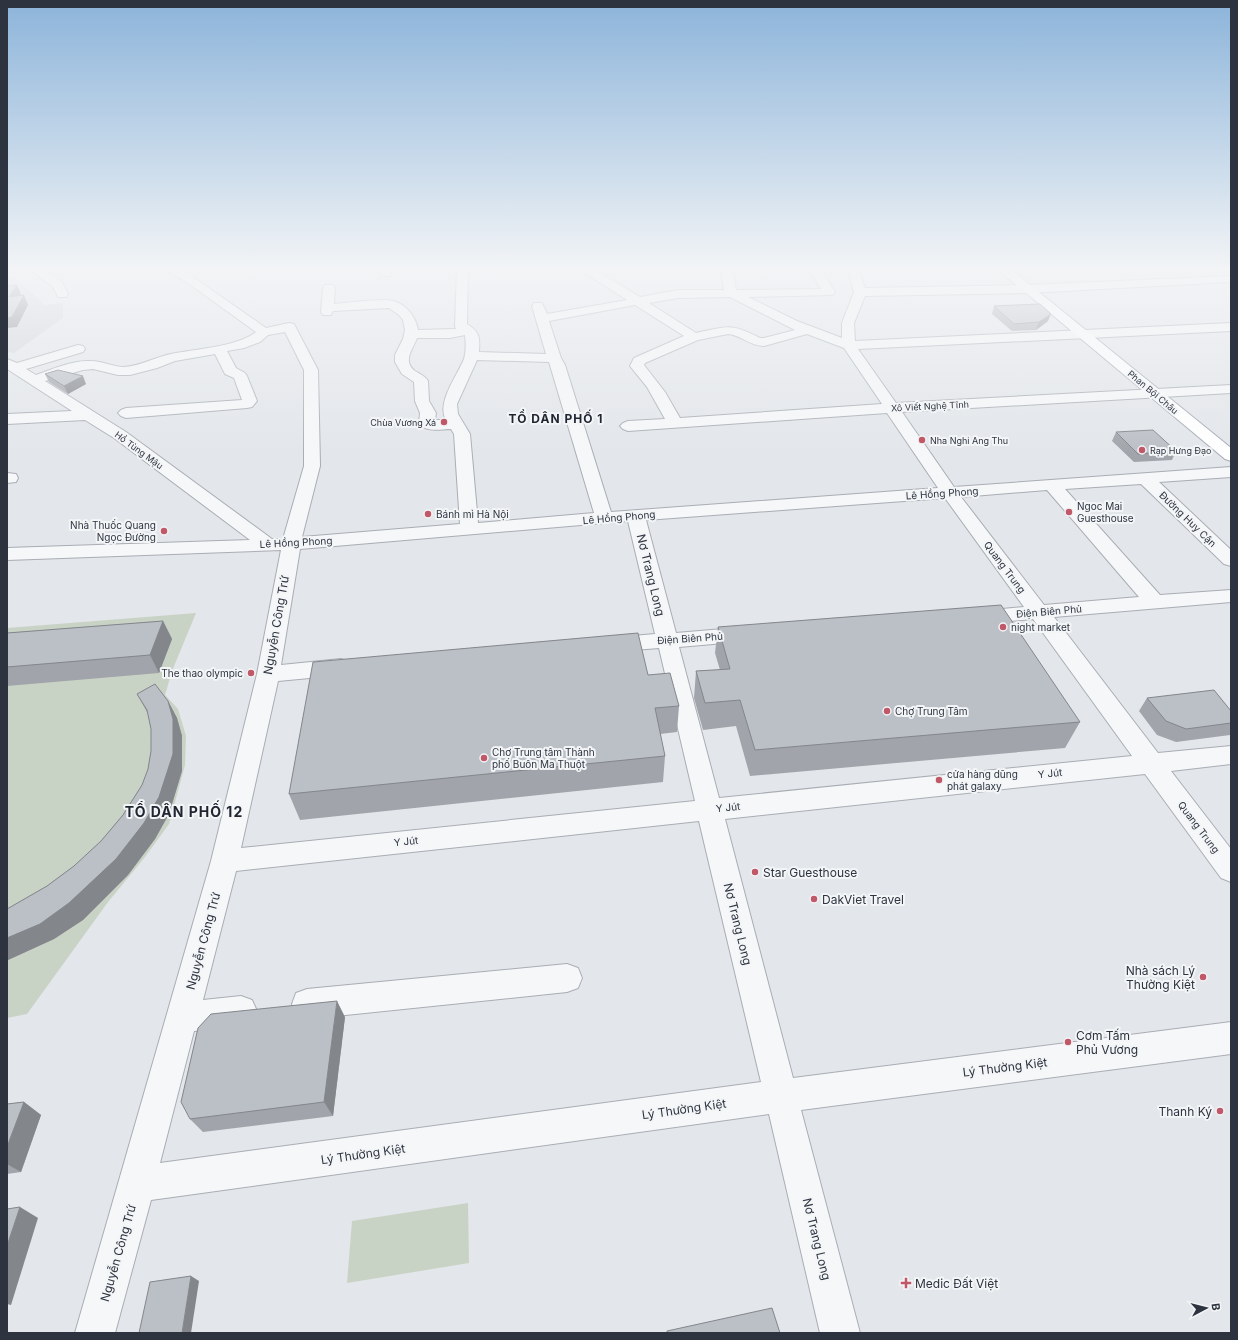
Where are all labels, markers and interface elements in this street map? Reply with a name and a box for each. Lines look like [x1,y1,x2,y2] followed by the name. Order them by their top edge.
[1126,368,1180,416] street label: Phan Bội Châu
[891,398,969,414] street label: Xô Viết Nghệ Tĩnh
[509,409,603,426] district label: TỔ DÂN PHỐ 1
[370,417,436,428] place label: Chùa Vương Xá
[439,417,449,427] marker: Chùa Vương Xá
[113,429,165,471] street label: Hồ Tùng Mậu
[917,435,927,445] marker: Nha Nghi Ang Thu
[930,435,1008,446] place label: Nha Nghi Ang Thu
[1137,445,1147,455] marker: Rạp Hưng Đạo
[1150,445,1211,456] place label: Rạp Hưng Đạo
[905,484,979,502] street label: Lê Hồng Phong
[1156,489,1219,550] street label: Đường Huy Cận
[1077,500,1134,524] place label: Ngoc Mai Guesthouse
[1064,507,1074,517] marker: Ngoc Mai Guesthouse
[436,508,509,520] place label: Bánh mì Hà Nội
[582,508,656,526] street label: Lê Hồng Phong
[423,509,433,519] marker: Bánh mì Hà Nội
[70,519,156,543] place label: Nhà Thuốc Quang Ngọc Đường
[159,526,169,536] marker: Nhà Thuốc Quang Ngọc Đường
[634,532,668,618] street label: Nơ Trang Long
[259,534,333,550] street label: Lê Hồng Phong
[982,539,1028,595] street label: Quang Trung
[260,574,292,676] street label: Nguyễn Công Trứ
[1016,602,1082,620] street label: Điện Biên Phủ
[1011,621,1071,633] place label: night market
[998,622,1008,632] marker: night market
[657,630,723,646] street label: Điện Biên Phủ
[161,667,243,679] place label: The thao olympic
[246,668,256,678] marker: The thao olympic
[895,705,968,717] place label: Chợ Trung Tâm
[882,706,892,716] marker: Chợ Trung Tâm
[492,746,595,770] place label: Chợ Trung tâm Thành phố Buôn Ma Thuột
[479,753,489,763] marker: Chợ Trung tâm Thành phố Buôn Ma Thuột
[1037,766,1064,780] street label: Y Jút
[947,768,1018,792] place label: cửa hàng dũng phát galaxy
[934,775,944,785] marker: cửa hàng dũng phát galaxy
[1176,799,1222,855] street label: Quang Trung
[125,800,243,820] district label: TỔ DÂN PHỐ 12
[715,800,742,814] street label: Y Jút
[393,834,420,848] street label: Y Jút
[763,865,857,880] place label: Star Guesthouse
[750,867,760,877] marker: Star Guesthouse
[721,881,755,967] street label: Nơ Trang Long
[183,890,223,991] street label: Nguyễn Công Trứ
[822,892,904,907] place label: DakViet Travel
[809,894,819,904] marker: DakViet Travel
[1126,963,1195,992] place label: Nhà sách Lý Thường Kiệt
[1198,972,1208,982] marker: Nhà sách Lý Thường Kiệt
[1076,1028,1138,1057] place label: Cơm Tấm Phủ Vương
[1063,1037,1073,1047] marker: Cơm Tấm Phủ Vương
[962,1054,1048,1080] street label: Lý Thường Kiệt
[641,1096,727,1122] street label: Lý Thường Kiệt
[1159,1104,1212,1119] place label: Thanh Ký
[1215,1106,1225,1116] marker: Thanh Ký
[320,1141,406,1167] street label: Lý Thường Kiệt
[800,1196,834,1282] street label: Nơ Trang Long
[97,1202,139,1303] street label: Nguyễn Công Trứ
[915,1276,998,1291] place label: Medic Đất Việt
[900,1277,912,1289] marker: Medic Đất Việt
[1186,1288,1226,1328] north arrow
[1209,1302,1223,1311] text: B

